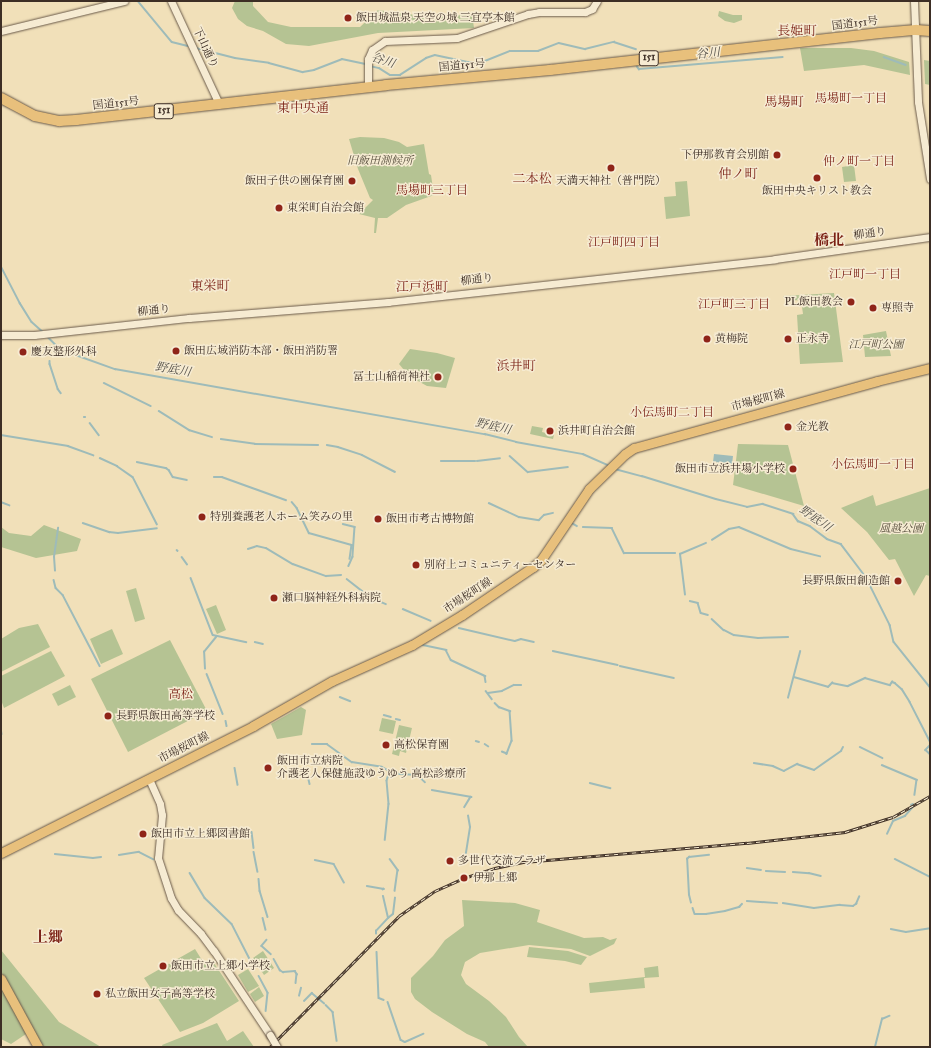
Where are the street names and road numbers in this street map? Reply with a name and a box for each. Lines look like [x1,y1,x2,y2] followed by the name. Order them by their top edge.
[831,15,879,33] street label: 国道151号
[190,25,220,71] street label: 下山通り
[638,50,660,66] road number: 151
[438,57,486,75] street label: 国道151号
[92,95,140,113] street label: 国道151号
[153,103,175,119] road number: 151
[853,225,887,243] street label: 柳通り
[460,271,494,289] street label: 柳通り
[137,303,171,319] street label: 柳通り
[730,388,786,414] street label: 市場桜町線
[441,575,495,617] street label: 市場桜町線
[157,730,211,766] street label: 市場桜町線

